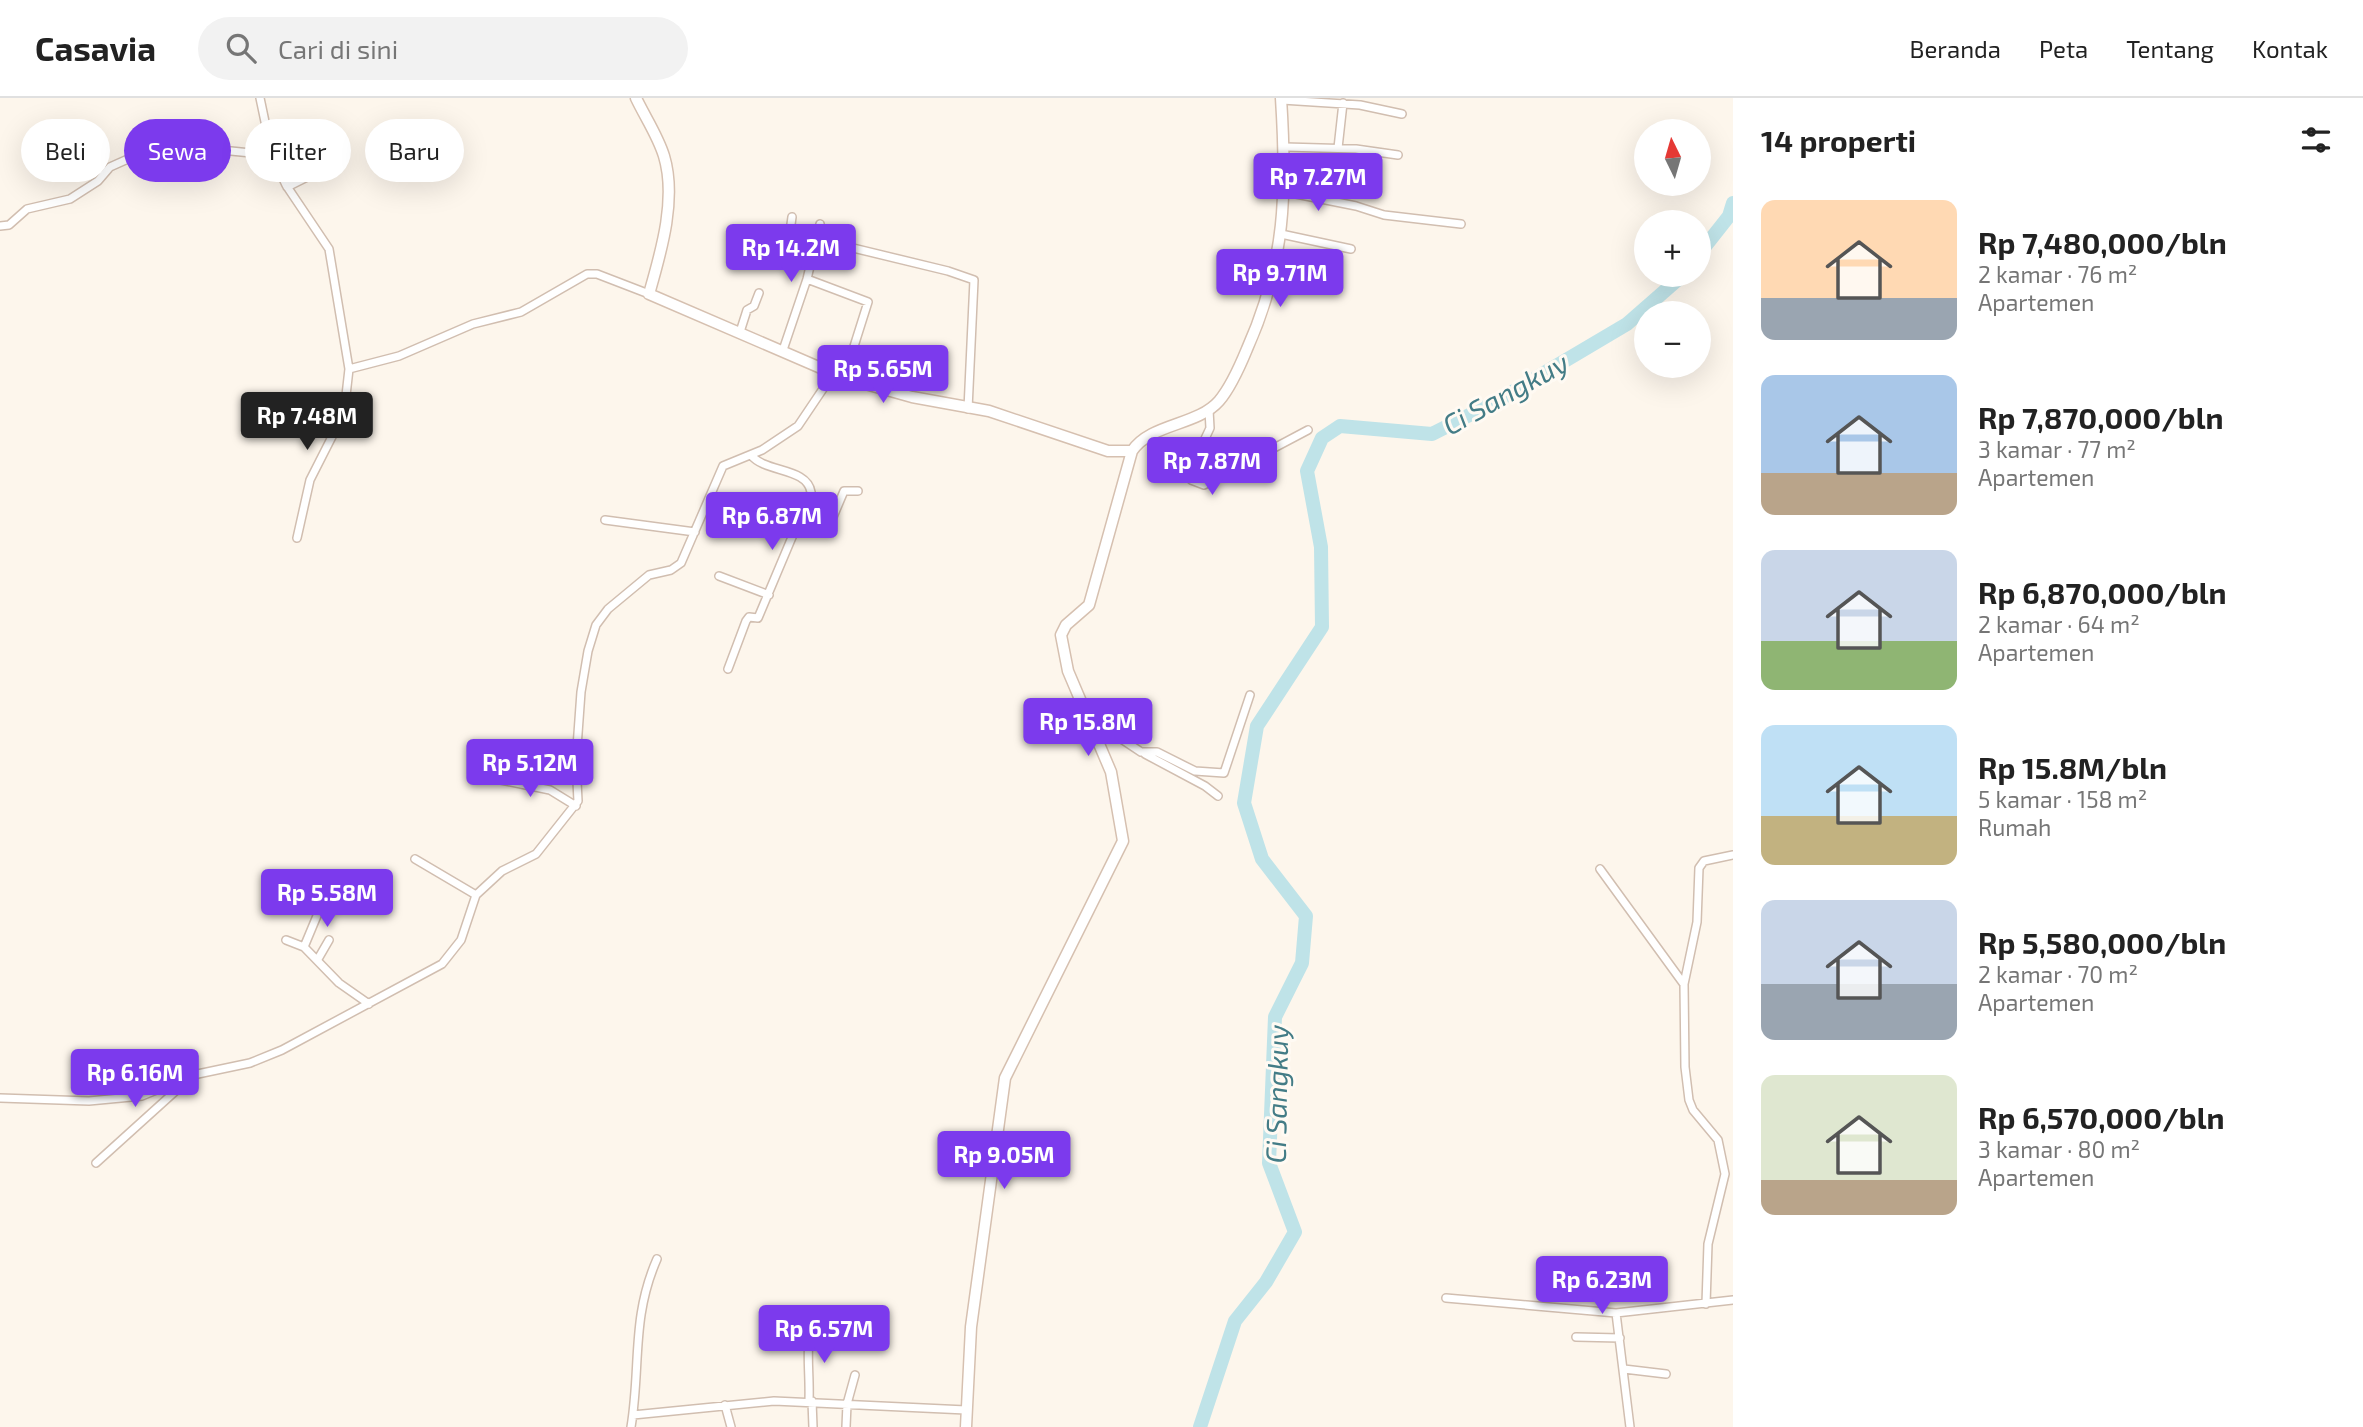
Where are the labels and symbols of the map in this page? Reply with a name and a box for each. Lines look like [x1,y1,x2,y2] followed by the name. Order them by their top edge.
[1634,119,1712,196] north arrow
[1246,153,1390,213] pin: Rp 7.27M
[719,225,863,284] pin: Rp 14.2M
[1208,250,1352,309] pin: Rp 9.71M
[811,345,955,405] pin: Rp 5.65M
[1436,345,1574,441] water label: Ci Sangkuy
[235,392,379,452] pin: Rp 7.48M
[1140,438,1284,497] pin: Rp 7.87M
[700,492,844,552] pin: Rp 6.87M
[1016,698,1160,758] pin: Rp 15.8M
[458,740,602,799] pin: Rp 5.12M
[255,870,399,929] pin: Rp 5.58M
[1258,1024,1294,1164] water label: Ci Sangkuy
[63,1049,207,1109] pin: Rp 6.16M
[932,1132,1076,1191] pin: Rp 9.05M
[1530,1256,1674,1316] pin: Rp 6.23M
[752,1306,896,1365] pin: Rp 6.57M

